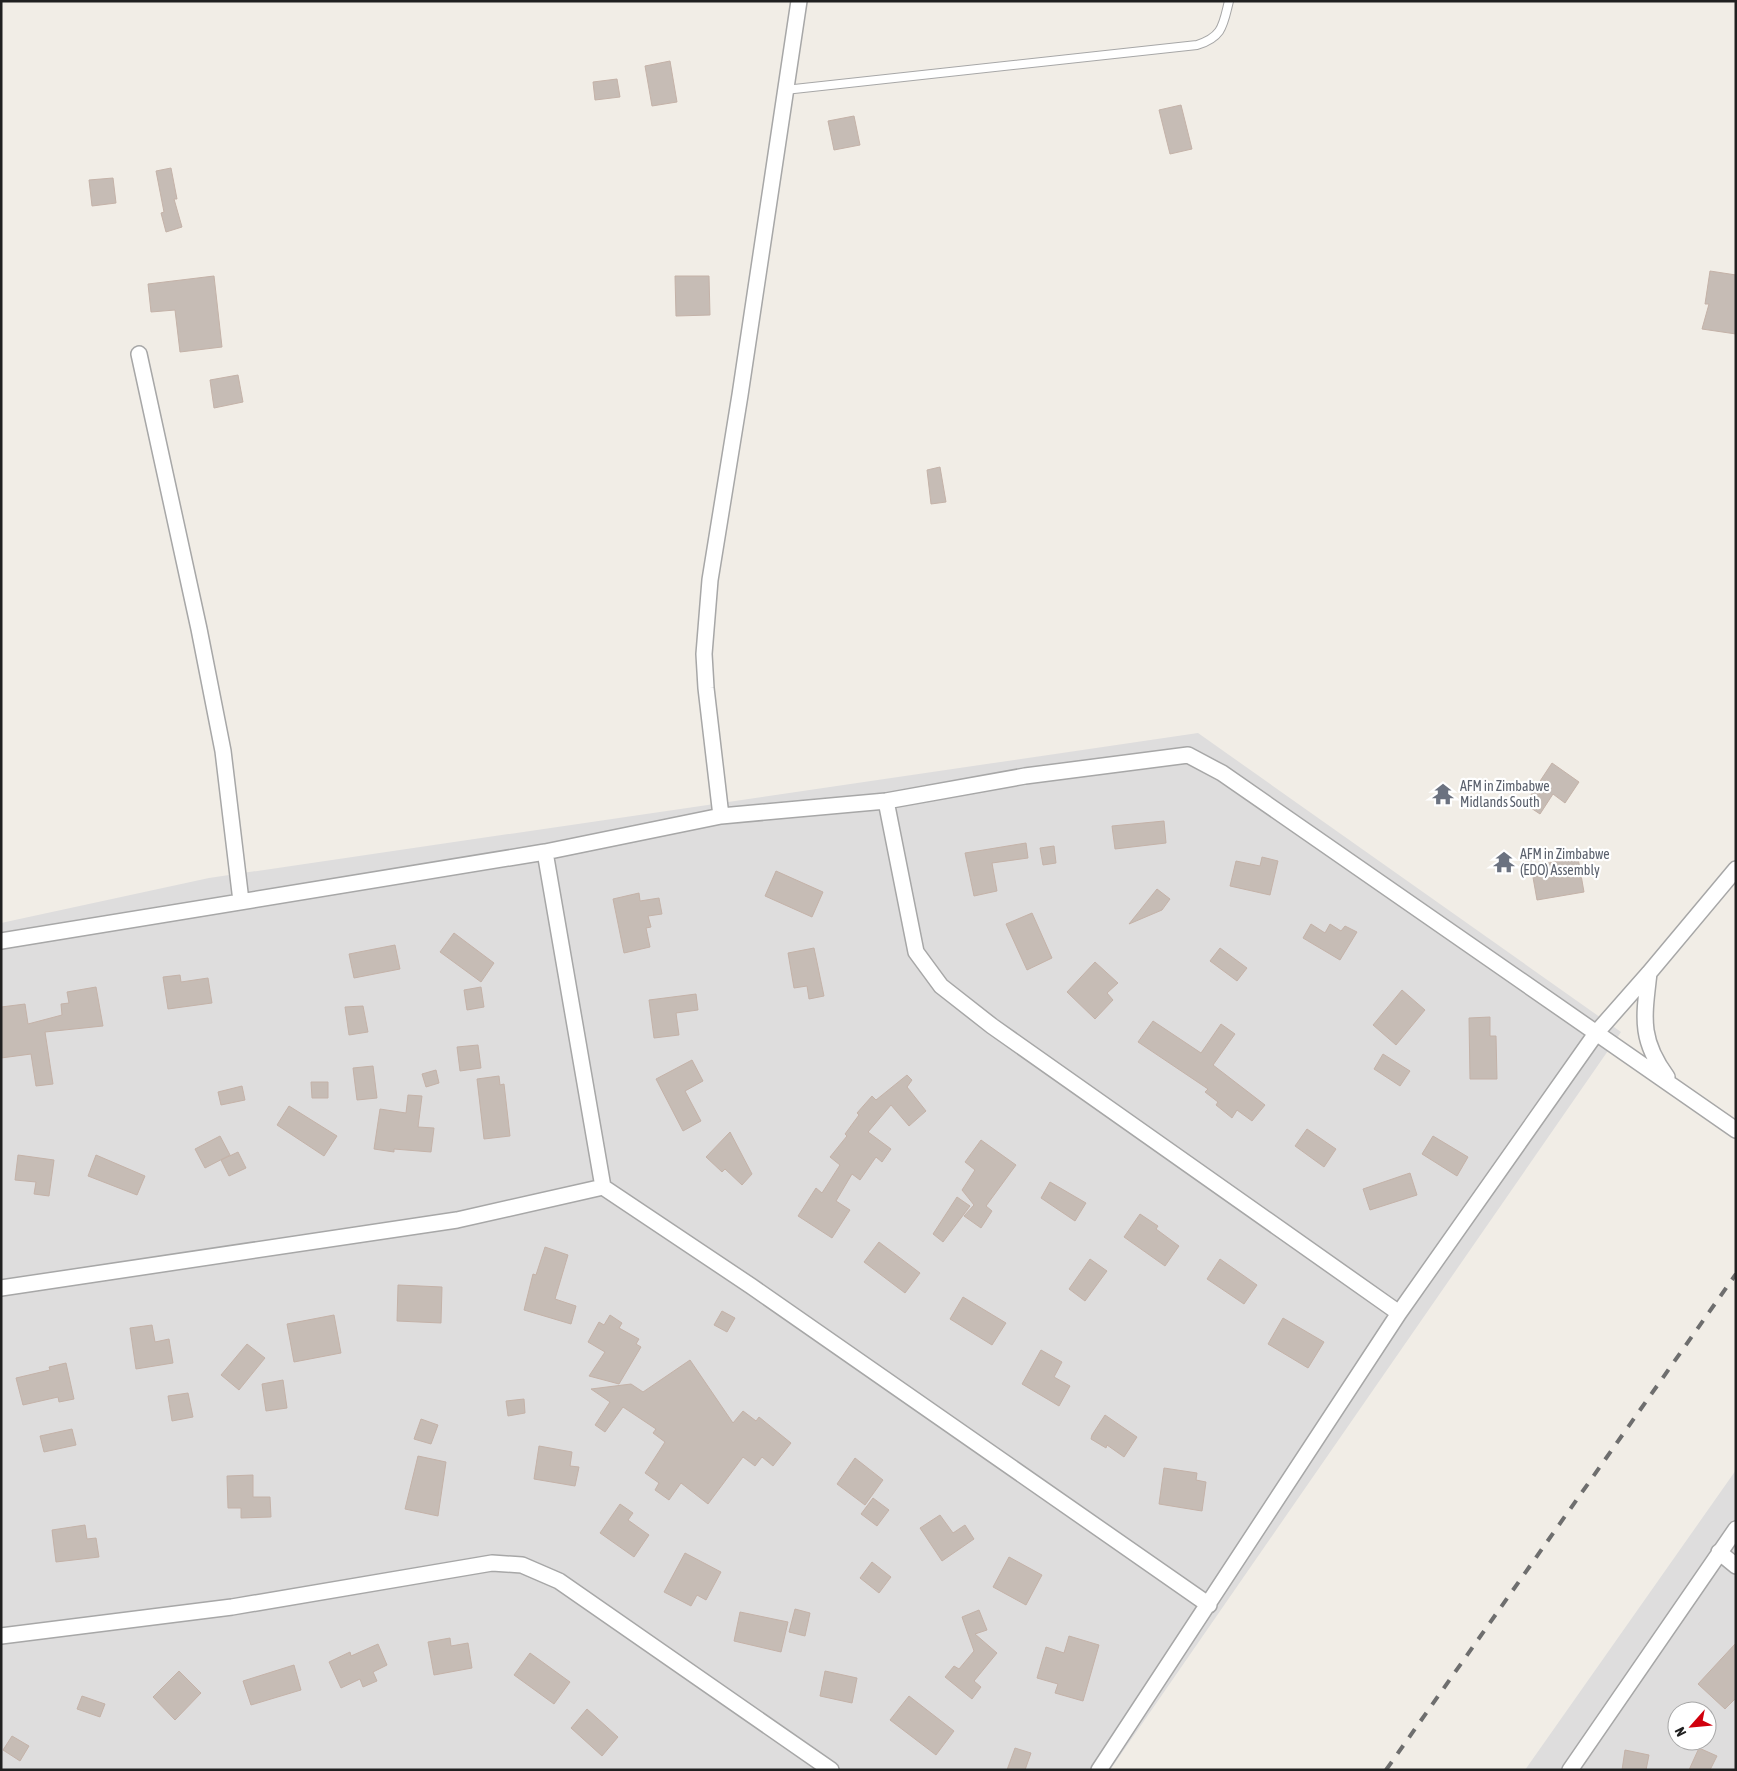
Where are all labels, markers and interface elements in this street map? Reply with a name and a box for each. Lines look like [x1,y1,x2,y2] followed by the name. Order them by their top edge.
[1460,778,1550,810] place label: AFM in Zimbabwe Midlands South
[1430,781,1456,807] temple icon: AFM in Zimbabwe Midlands South
[1520,846,1610,878] place label: AFM in Zimbabwe (EDO) Assembly
[1491,849,1517,875] temple icon: AFM in Zimbabwe (EDO) Assembly
[1667,1701,1717,1751] north arrow
[1671,1725,1689,1739] text: N

